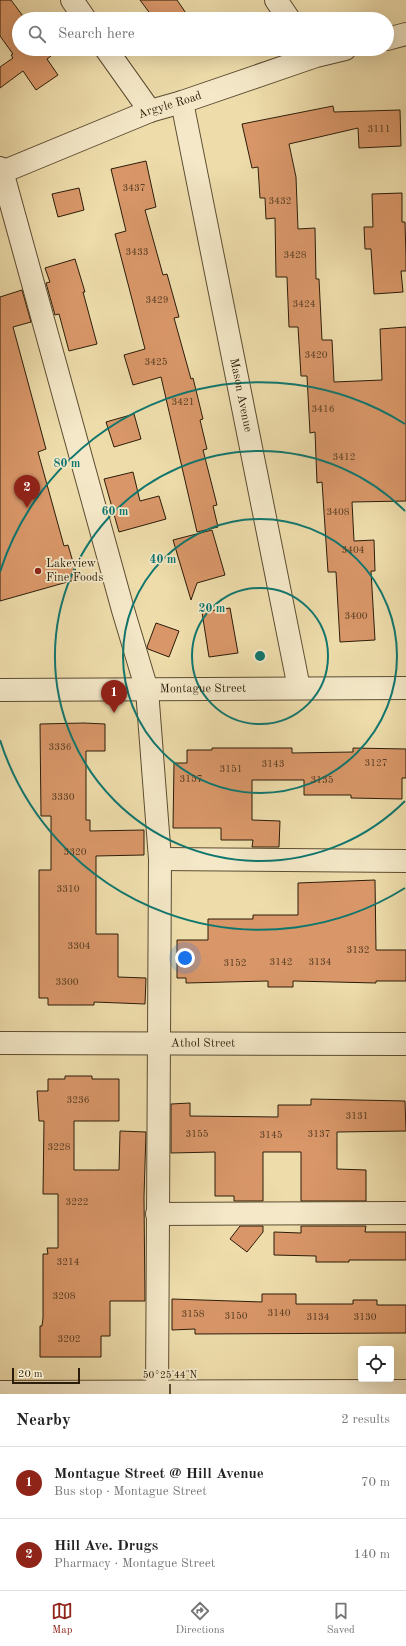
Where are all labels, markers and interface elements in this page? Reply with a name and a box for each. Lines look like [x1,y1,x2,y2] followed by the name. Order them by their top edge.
[12,12,394,56] search box
[26,23,48,45] icon: search
[58,27,135,42] text: Search here
[136,90,203,121] street label: Argyle Road
[367,124,391,134] house number: 3111
[122,183,146,193] house number: 3437
[268,196,292,206] house number: 3432
[125,247,149,257] house number: 3433
[283,250,307,260] house number: 3428
[145,295,169,305] house number: 3429
[292,299,316,309] house number: 3424
[304,350,328,360] house number: 3420
[144,357,168,367] house number: 3425
[227,357,254,434] street label: Mason Avenue
[171,397,195,407] house number: 3421
[311,404,335,414] house number: 3416
[332,452,356,462] house number: 3412
[54,458,81,470] text: 80 m
[14,475,40,508] pin: 2
[102,506,129,518] text: 60 m
[326,507,350,517] house number: 3408
[341,545,365,555] house number: 3404
[150,554,177,566] text: 40 m
[46,558,103,584] place label: Lakeview Fine Foods
[33,566,43,576] marker: Lakeview Fine Foods
[199,603,226,615] text: 20 m
[344,611,368,621] house number: 3400
[253,649,267,663] centre of rings
[101,680,127,713] pin: 1
[160,683,246,695] street label: Montague Street
[48,742,72,752] house number: 3336
[364,758,388,768] house number: 3127
[261,759,285,769] house number: 3143
[219,764,243,774] house number: 3151
[179,774,203,784] house number: 3157
[310,775,334,785] house number: 3135
[51,792,75,802] house number: 3330
[63,847,87,857] house number: 3320
[56,884,80,894] house number: 3310
[67,941,91,951] house number: 3304
[346,945,370,955] house number: 3132
[175,948,195,968] your location
[269,957,293,967] house number: 3142
[308,957,332,967] house number: 3134
[223,958,247,968] house number: 3152
[55,977,79,987] house number: 3300
[171,1037,235,1050] street label: Athol Street
[66,1095,90,1105] house number: 3236
[345,1111,369,1121] house number: 3131
[185,1129,209,1139] house number: 3155
[307,1129,331,1139] house number: 3137
[259,1130,283,1140] house number: 3145
[47,1142,71,1152] house number: 3228
[65,1197,89,1207] house number: 3222
[56,1257,80,1267] house number: 3214
[52,1291,76,1301] house number: 3208
[267,1308,291,1318] house number: 3140
[181,1309,205,1319] house number: 3158
[224,1311,248,1321] house number: 3150
[306,1312,330,1322] house number: 3134
[353,1312,377,1322] house number: 3130
[57,1334,81,1344] house number: 3202
[358,1346,394,1382] map controls
[358,1346,394,1382] button: locate
[12,1366,80,1385] scale bar
[18,1369,43,1380] text: 20 m
[143,1370,198,1380] text: 50°25'44"N
[16,1412,71,1429] text: Nearby
[341,1413,390,1426] text: 2 results
[54,1467,264,1482] text: Montague Street @ Hill Avenue
[25,1476,33,1489] text: 1
[361,1476,390,1489] text: 70 m
[54,1485,207,1498] text: Bus stop · Montague Street
[54,1539,158,1554] text: Hill Ave. Drugs
[25,1548,33,1561] text: 2
[353,1548,390,1561] text: 140 m
[54,1557,215,1570] text: Pharmacy · Montague Street
[51,1600,73,1638] tab: Map
[176,1600,224,1638] tab: Directions
[327,1600,355,1638] tab: Saved

